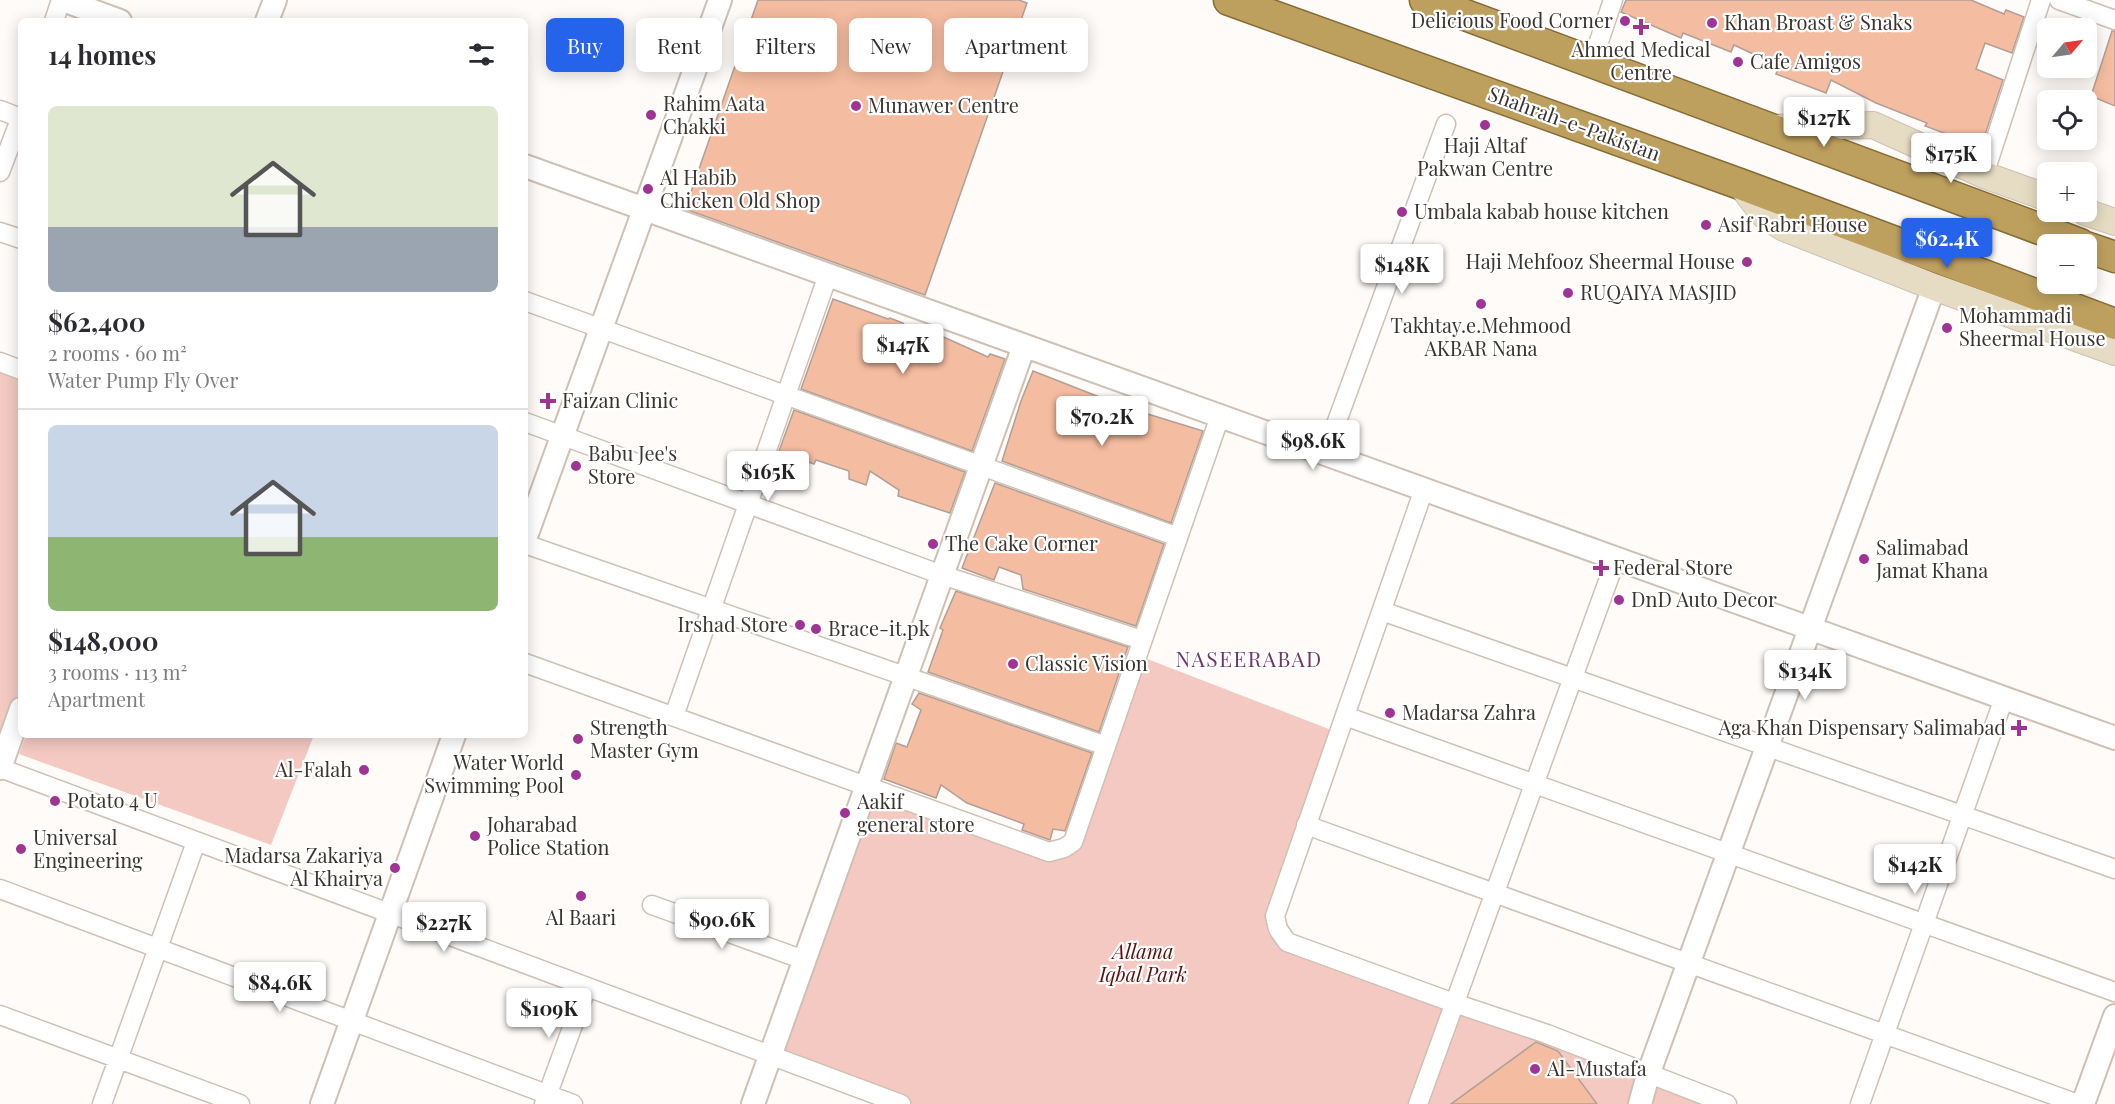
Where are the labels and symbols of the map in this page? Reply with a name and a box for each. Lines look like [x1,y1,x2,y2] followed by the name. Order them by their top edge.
[1411,6,1613,33] place label: Delicious Food Corner
[1724,8,1913,35] place label: Khan Broast & Snaks
[1618,14,1632,28] marker: Delicious Food Corner
[1705,16,1719,30] marker: Khan Broast & Snaks
[1632,18,1650,36] marker: Ahmed Medical Centre
[2037,18,2097,78] north arrow
[1571,35,1711,85] place label: Ahmed Medical Centre
[1750,47,1861,74] place label: Cafe Amigos
[1731,55,1745,69] marker: Cafe Amigos
[1485,79,1664,166] street label: Shahrah-e-Pakistan
[663,89,765,139] place label: Rahim Aata Chakki
[868,91,1019,118] place label: Munawer Centre
[1782,97,1866,148] pin: $127K
[849,99,863,113] marker: Munawer Centre
[644,108,658,122] marker: Rahim Aata Chakki
[1478,118,1492,132] marker: Haji Altaf Pakwan Centre
[1417,131,1553,181] place label: Haji Altaf Pakwan Centre
[1909,133,1993,184] pin: $175K
[659,163,820,213] place label: Al Habib Chicken Old Shop
[641,182,655,196] marker: Al Habib Chicken Old Shop
[1414,197,1669,224] place label: Umbala kabab house kitchen
[1395,205,1409,219] marker: Umbala kabab house kitchen
[1717,210,1867,237] place label: Asif Rabri House
[1699,218,1713,232] marker: Asif Rabri House
[1898,218,1996,269] pin: $62.4K
[1360,244,1444,295] pin: $148K
[1466,247,1735,274] place label: Haji Mehfooz Sheermal House
[1740,255,1754,269] marker: Haji Mehfooz Sheermal House
[1580,278,1737,305] place label: RUQAIYA MASJID
[1561,286,1575,300] marker: RUQAIYA MASJID
[1474,297,1488,311] marker: Takhtay.e.Mehmood AKBAR Nana
[1959,301,2106,351] place label: Mohammadi Sheermal House
[1391,311,1572,361] place label: Takhtay.e.Mehmood AKBAR Nana
[1940,321,1954,335] marker: Mohammadi Sheermal House
[861,324,945,375] pin: $147K
[562,386,678,413] place label: Faizan Clinic
[539,392,557,410] marker: Faizan Clinic
[1053,396,1151,447] pin: $70.2K
[1264,420,1362,471] pin: $98.6K
[588,439,677,489] place label: Babu Jee's Store
[726,451,810,502] pin: $165K
[569,459,583,473] marker: Babu Jee's Store
[945,529,1098,556] place label: The Cake Corner
[1875,533,1988,583] place label: Salimabad Jamat Khana
[926,537,940,551] marker: The Cake Corner
[1857,552,1871,566] marker: Salimabad Jamat Khana
[1613,553,1733,580] place label: Federal Store
[1594,561,1608,575] marker: Federal Store
[1631,585,1777,612] place label: DnD Auto Decor
[1612,593,1626,607] marker: DnD Auto Decor
[678,610,788,637] place label: Irshad Store
[828,614,930,641] place label: Brace-it.pk
[793,618,807,632] marker: Irshad Store
[809,622,823,636] marker: Brace-it.pk
[1175,644,1323,672] district label: NASEERABAD
[1025,649,1148,676] place label: Classic Vision
[1763,650,1847,701] pin: $134K
[1006,657,1020,671] marker: Classic Vision
[1402,698,1536,725] place label: Madarsa Zahra
[1383,706,1397,720] marker: Madarsa Zahra
[590,713,699,763] place label: Strength Master Gym
[1717,713,2006,740] place label: Aga Khan Dispensary Salimabad
[2010,719,2028,737] marker: Aga Khan Dispensary Salimabad
[571,732,585,746] marker: Strength Master Gym
[424,748,564,798] place label: Water World Swimming Pool
[274,755,352,782] place label: Al-Falah
[357,763,371,777] marker: Al-Falah
[569,768,583,782] marker: Water World Swimming Pool
[67,786,158,813] place label: Potato 4 U
[856,787,975,837] place label: Aakif general store
[48,794,62,808] marker: Potato 4 U
[838,806,852,820] marker: Aakif general store
[486,810,609,860] place label: Joharabad Police Station
[33,823,143,873] place label: Universal Engineering
[468,829,482,843] marker: Joharabad Police Station
[224,841,383,891] place label: Madarsa Zakariya Al Khairya
[14,842,28,856] marker: Universal Engineering
[1873,844,1957,895] pin: $142K
[388,861,402,875] marker: Madarsa Zakariya Al Khairya
[574,889,588,903] marker: Al Baari
[673,899,771,950] pin: $90.6K
[402,902,486,953] pin: $227K
[545,903,616,930] place label: Al Baari
[1098,937,1187,987] park label: Allama Iqbal Park
[231,962,329,1013] pin: $84.6K
[507,988,591,1039] pin: $109K
[1546,1054,1647,1081] place label: Al-Mustafa
[1528,1062,1542,1076] marker: Al-Mustafa

